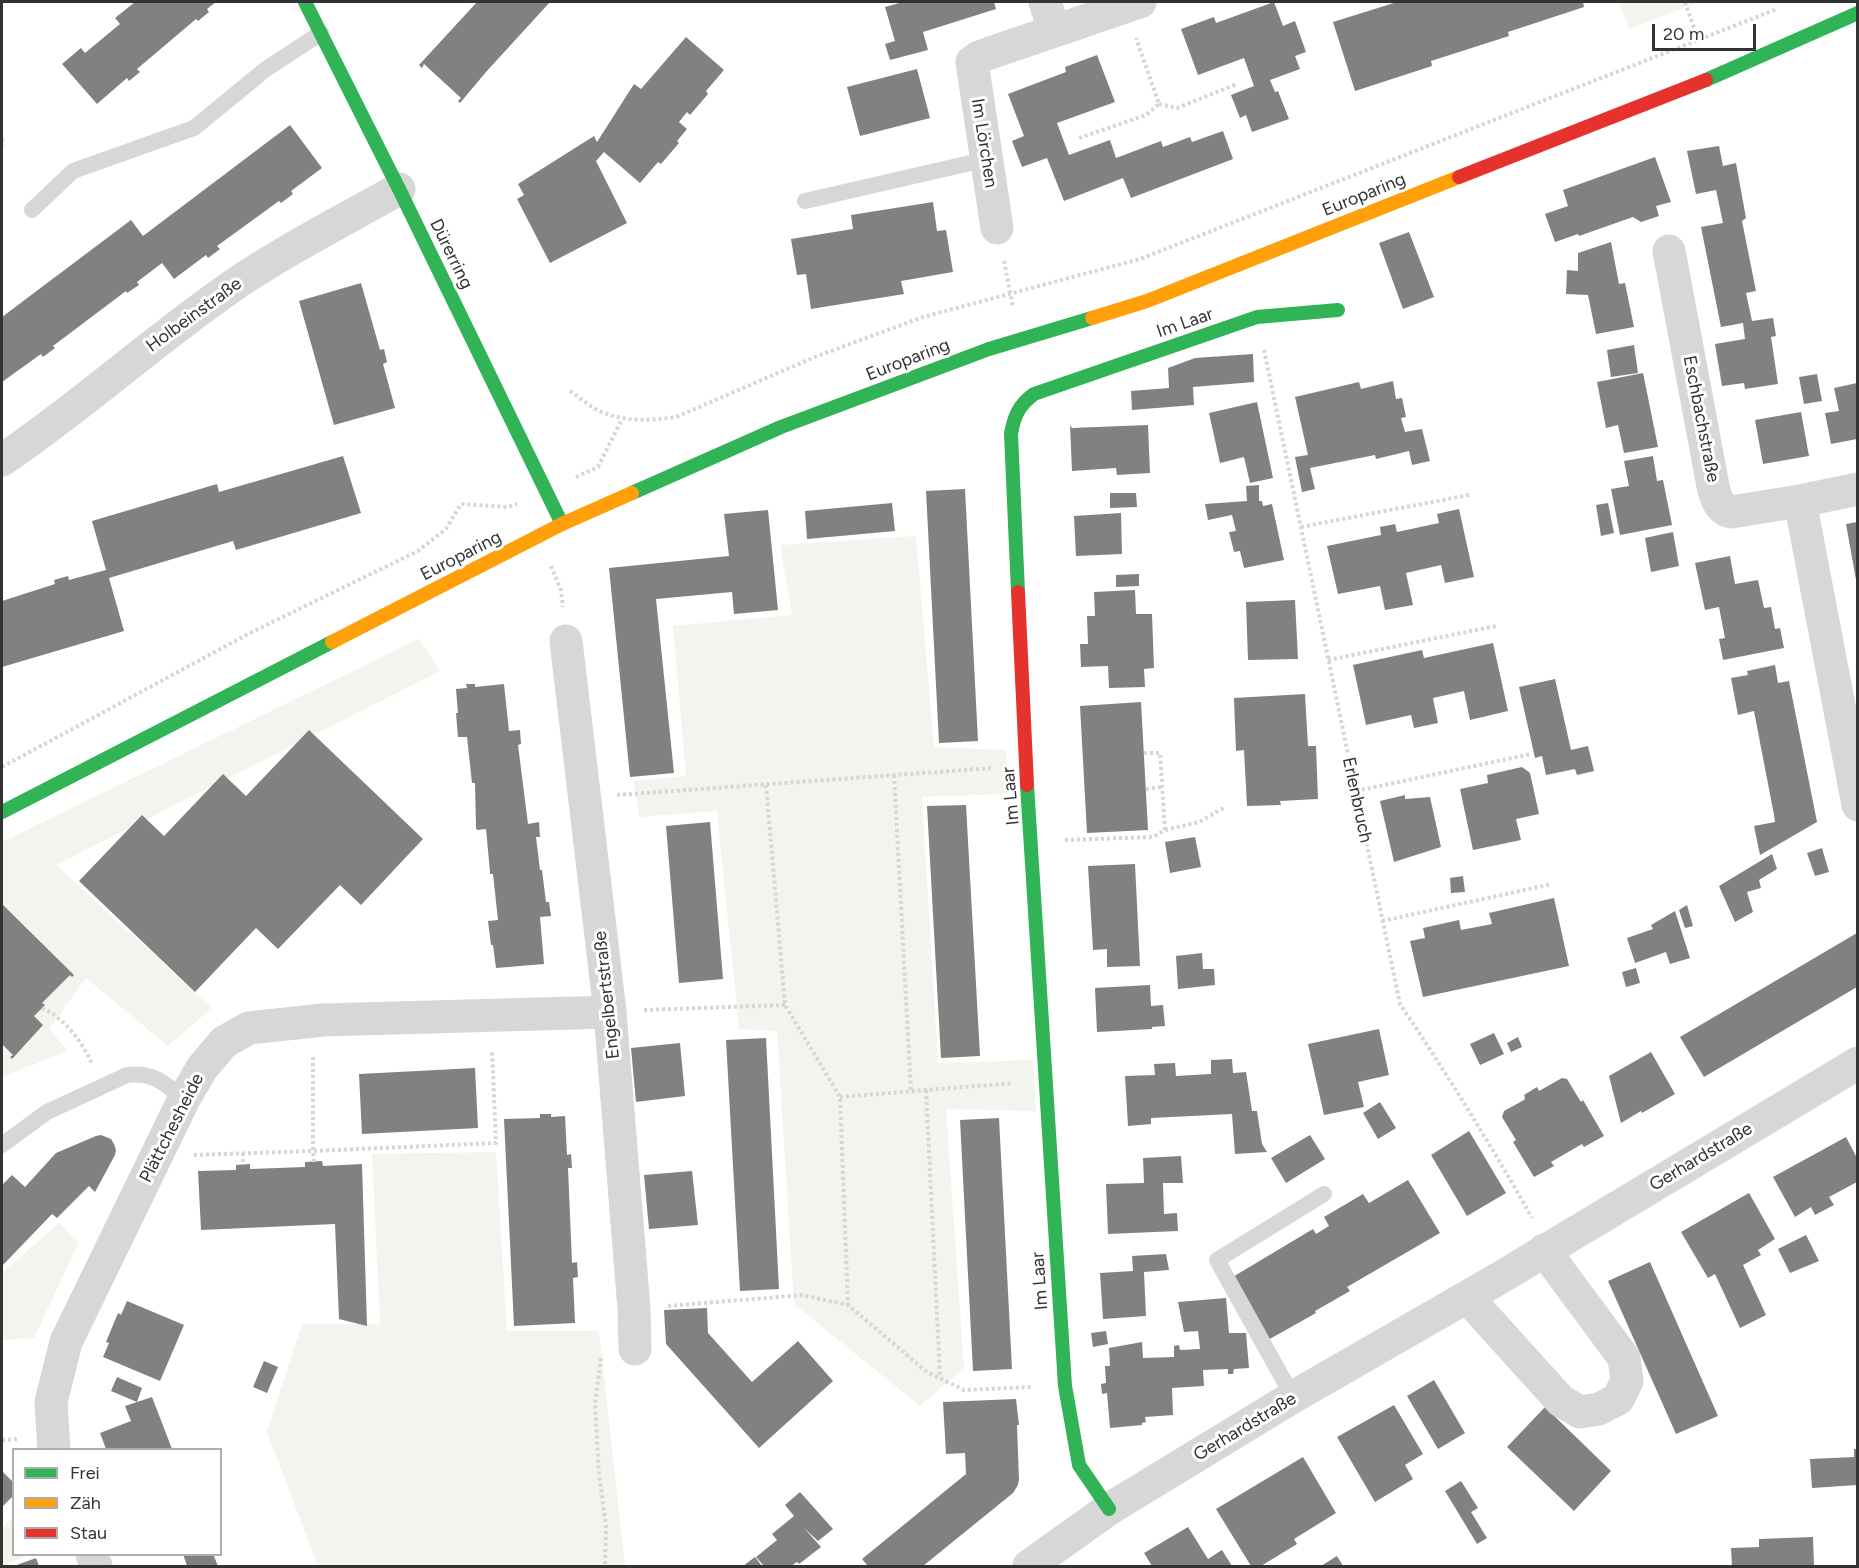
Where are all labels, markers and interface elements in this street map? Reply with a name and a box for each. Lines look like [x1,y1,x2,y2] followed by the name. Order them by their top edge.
[1655,12,1758,50] scale bar
[1663,23,1704,45] text: 20 m
[966,97,1002,189] street label: Im Lörchen
[1319,169,1409,221] street label: Europaring
[425,215,477,293] street label: Dürerring
[142,273,246,357] street label: Holbeinstraße
[1154,303,1216,343] street label: Im Laar
[863,334,953,386] street label: Europaring
[1678,354,1724,484] street label: Eschbachstraße
[417,526,505,586] street label: Europaring
[1337,755,1377,845] street label: Erlenbruch
[998,766,1024,826] street label: Im Laar
[590,930,624,1060] street label: Engelbertstraße
[135,1070,209,1186] street label: Plättchesheide
[1646,1118,1756,1196] street label: Gerhardstraße
[1027,1251,1053,1311] street label: Im Laar
[1190,1388,1300,1466] street label: Gerhardstraße
[12,1448,222,1556] legend
[70,1462,100,1484] text: Frei
[70,1492,101,1514] text: Zäh
[70,1522,107,1544] text: Stau

